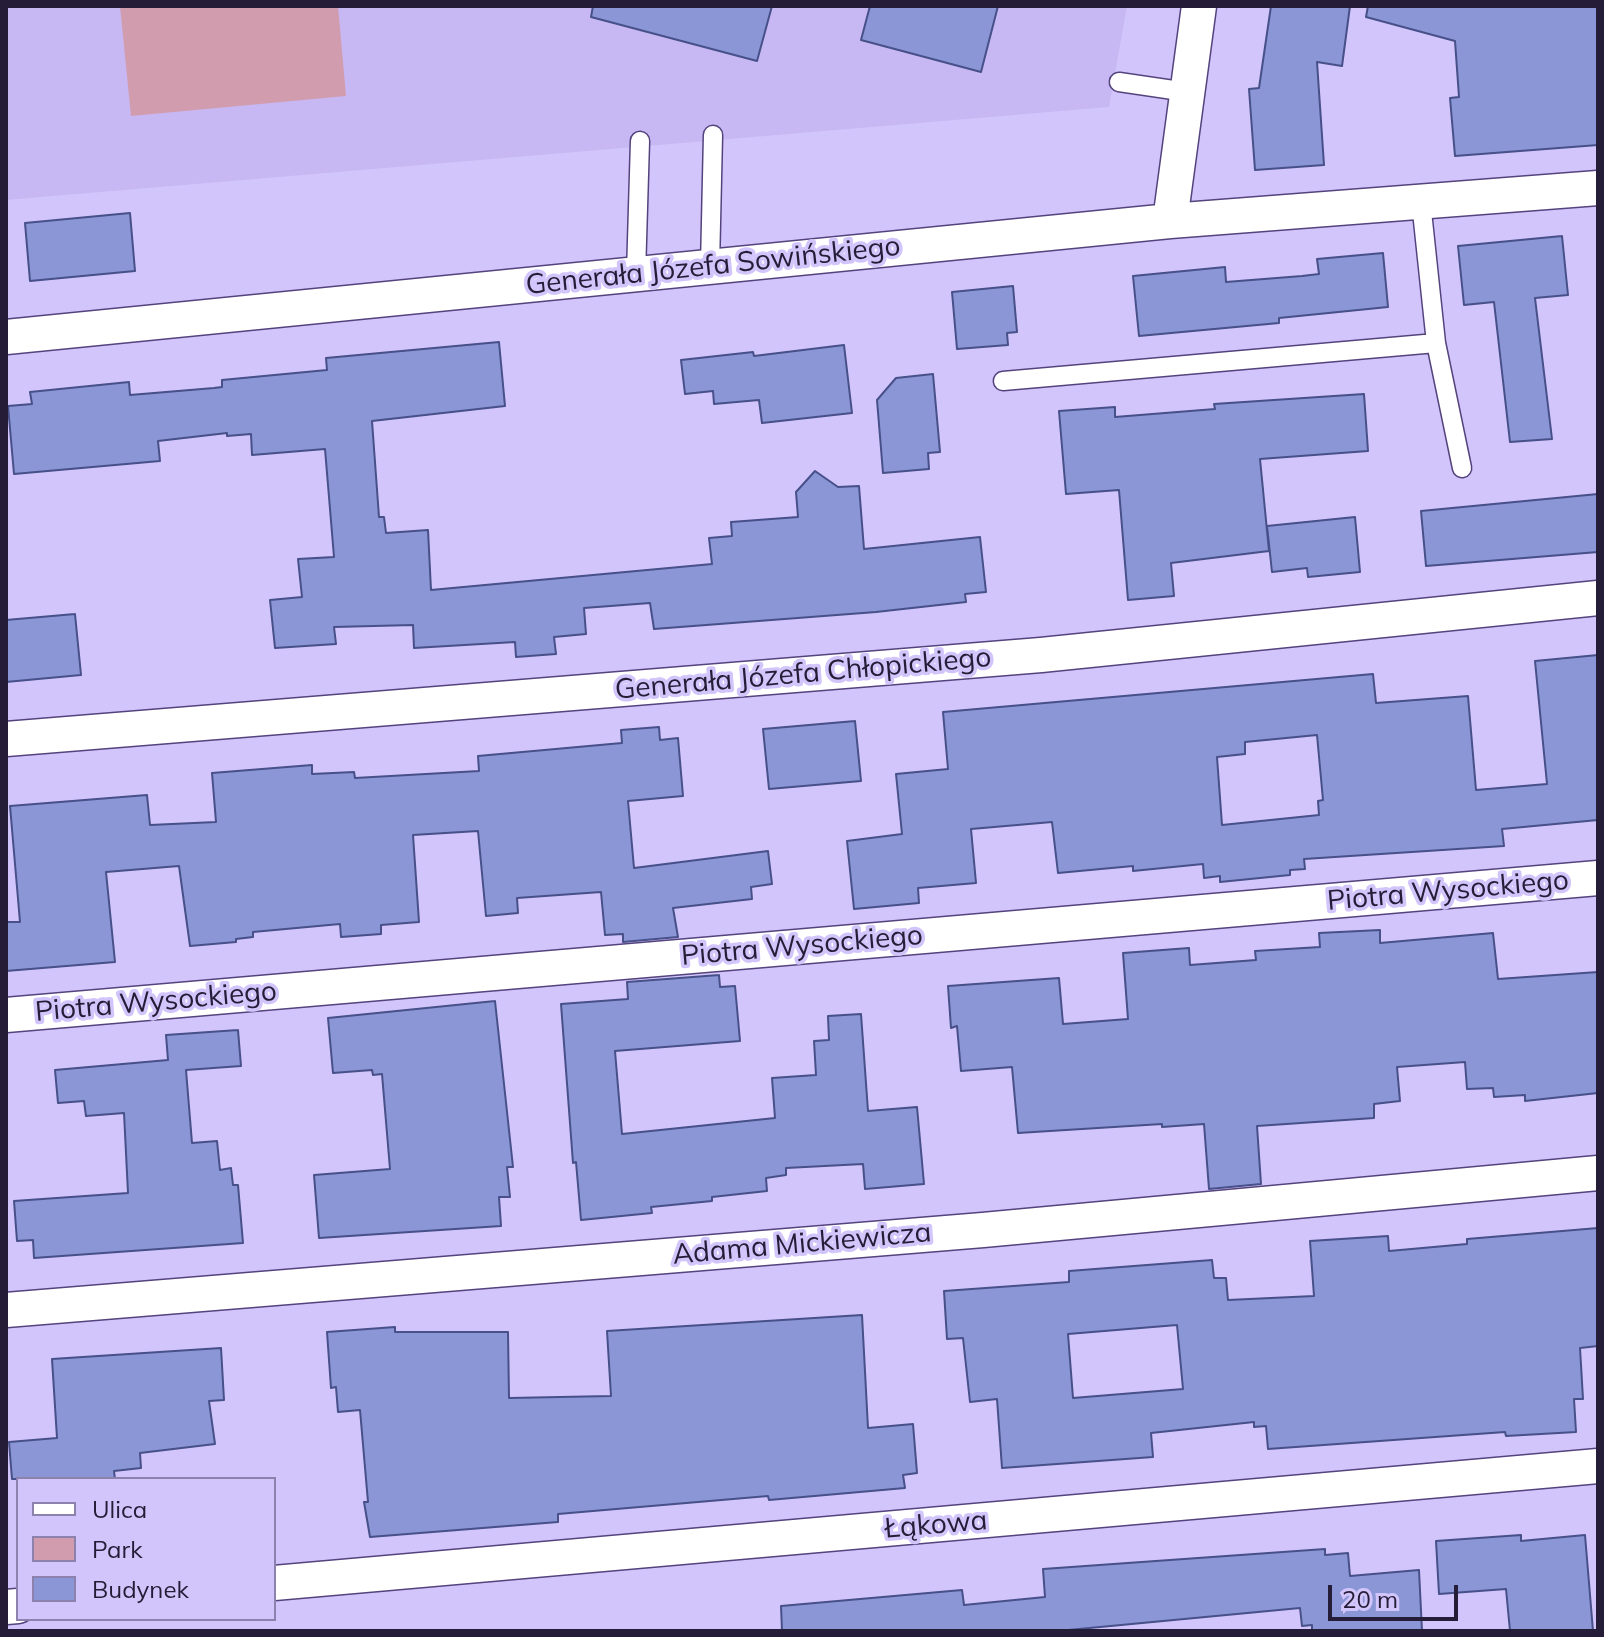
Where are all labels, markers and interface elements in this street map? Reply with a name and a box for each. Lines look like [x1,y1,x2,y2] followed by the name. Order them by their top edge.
[524,230,902,302] street label: Generała Józefa Sowińskiego
[613,641,993,707] street label: Generała Józefa Chłopickiego
[1326,864,1570,918] street label: Piotra Wysockiego
[680,919,924,973] street label: Piotra Wysockiego
[34,975,278,1029] street label: Piotra Wysockiego
[671,1216,933,1272] street label: Adama Mickiewicza
[16,1477,276,1621] legend
[92,1494,147,1524] text: Ulica
[883,1504,989,1546] street label: Łąkowa
[92,1534,143,1564] text: Park
[1332,1569,1462,1619] scale bar
[92,1574,189,1604] text: Budynek
[1342,1584,1398,1614] text: 20 m

